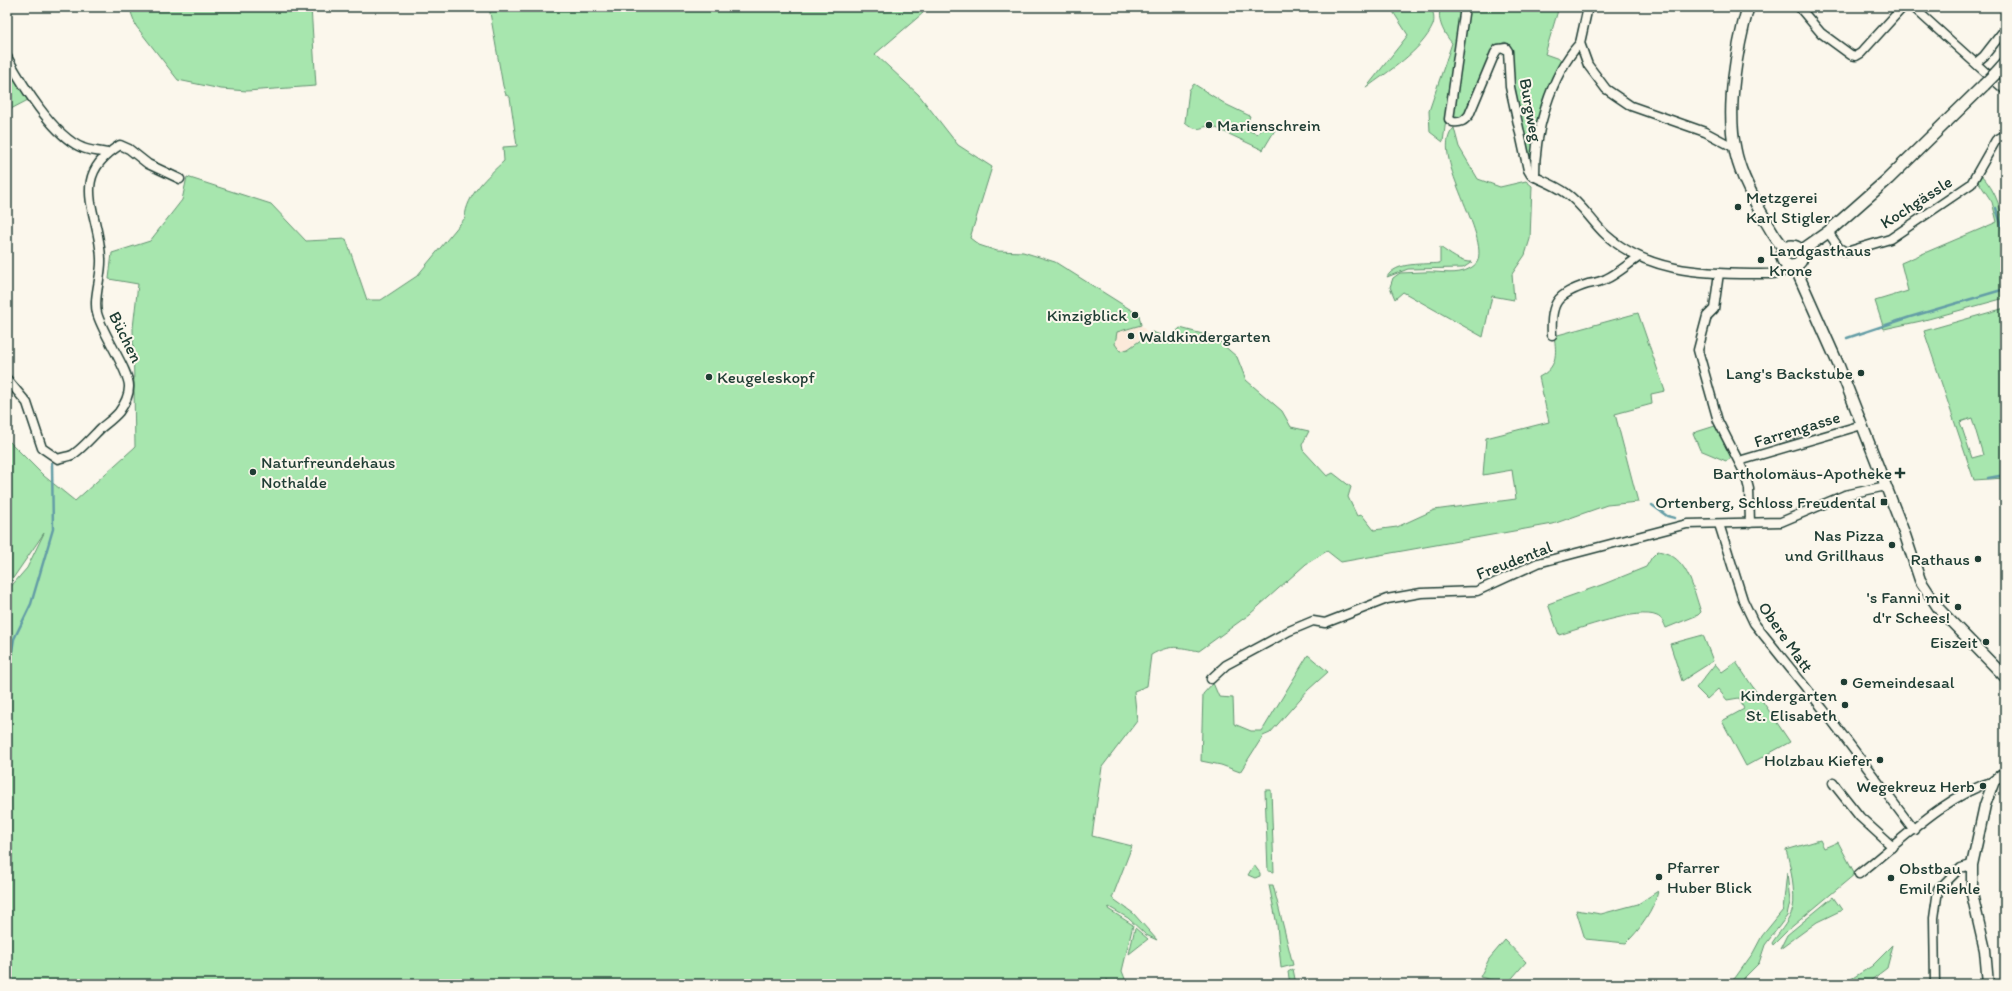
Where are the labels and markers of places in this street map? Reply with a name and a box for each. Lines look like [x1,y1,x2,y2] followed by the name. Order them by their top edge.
[1217,115,1321,135] place label: Marienschrein
[1204,120,1214,130] marker: Marienschrein
[1746,187,1830,227] place label: Metzgerei Karl Stigler
[1733,202,1743,212] marker: Metzgerei Karl Stigler
[1769,240,1871,280] place label: Landgasthaus Krone
[1756,255,1766,265] marker: Landgasthaus Krone
[1047,305,1127,325] place label: Kinzigblick
[1130,310,1140,320] marker: Kinzigblick
[1139,326,1271,346] place label: Waldkindergarten
[1126,331,1136,341] marker: Waldkindergarten
[1726,363,1853,383] place label: Lang's Backstube
[717,367,815,387] place label: Keugeleskopf
[1856,368,1866,378] marker: Lang's Backstube
[704,372,714,382] marker: Keugeleskopf
[261,452,395,492] place label: Naturfreundehaus Nothalde
[1713,463,1892,483] place label: Bartholomäus-Apotheke
[248,467,258,477] marker: Naturfreundehaus Nothalde
[1895,468,1905,478] marker: Bartholomäus-Apotheke
[1655,492,1876,512] place label: Ortenberg, Schloss Freudental
[1879,497,1889,507] marker: Ortenberg, Schloss Freudental
[1785,525,1884,565] place label: Nas Pizza und Grillhaus
[1887,540,1897,550] marker: Nas Pizza und Grillhaus
[1910,549,1970,569] place label: Rathaus
[1973,554,1983,564] marker: Rathaus
[1867,587,1951,627] place label: 's Fanni mit d'r Schees!
[1953,602,1963,612] marker: 's Fanni mit d'r Schees!
[1930,632,1978,652] place label: Eiszeit
[1981,637,1991,647] marker: Eiszeit
[1852,672,1955,692] place label: Gemeindesaal
[1839,677,1849,687] marker: Gemeindesaal
[1740,685,1837,725] place label: Kindergarten St. Elisabeth
[1840,700,1850,710] marker: Kindergarten St. Elisabeth
[1764,750,1873,770] place label: Holzbau Kiefer
[1875,755,1885,765] marker: Holzbau Kiefer
[1856,776,1975,796] place label: Wegekreuz Herb
[1978,781,1988,791] marker: Wegekreuz Herb
[1667,857,1752,897] place label: Pfarrer Huber Blick
[1899,858,1980,898] place label: Obstbau Emil Riehle
[1654,872,1664,882] marker: Pfarrer Huber Blick
[1886,873,1896,883] marker: Obstbau Emil Riehle

